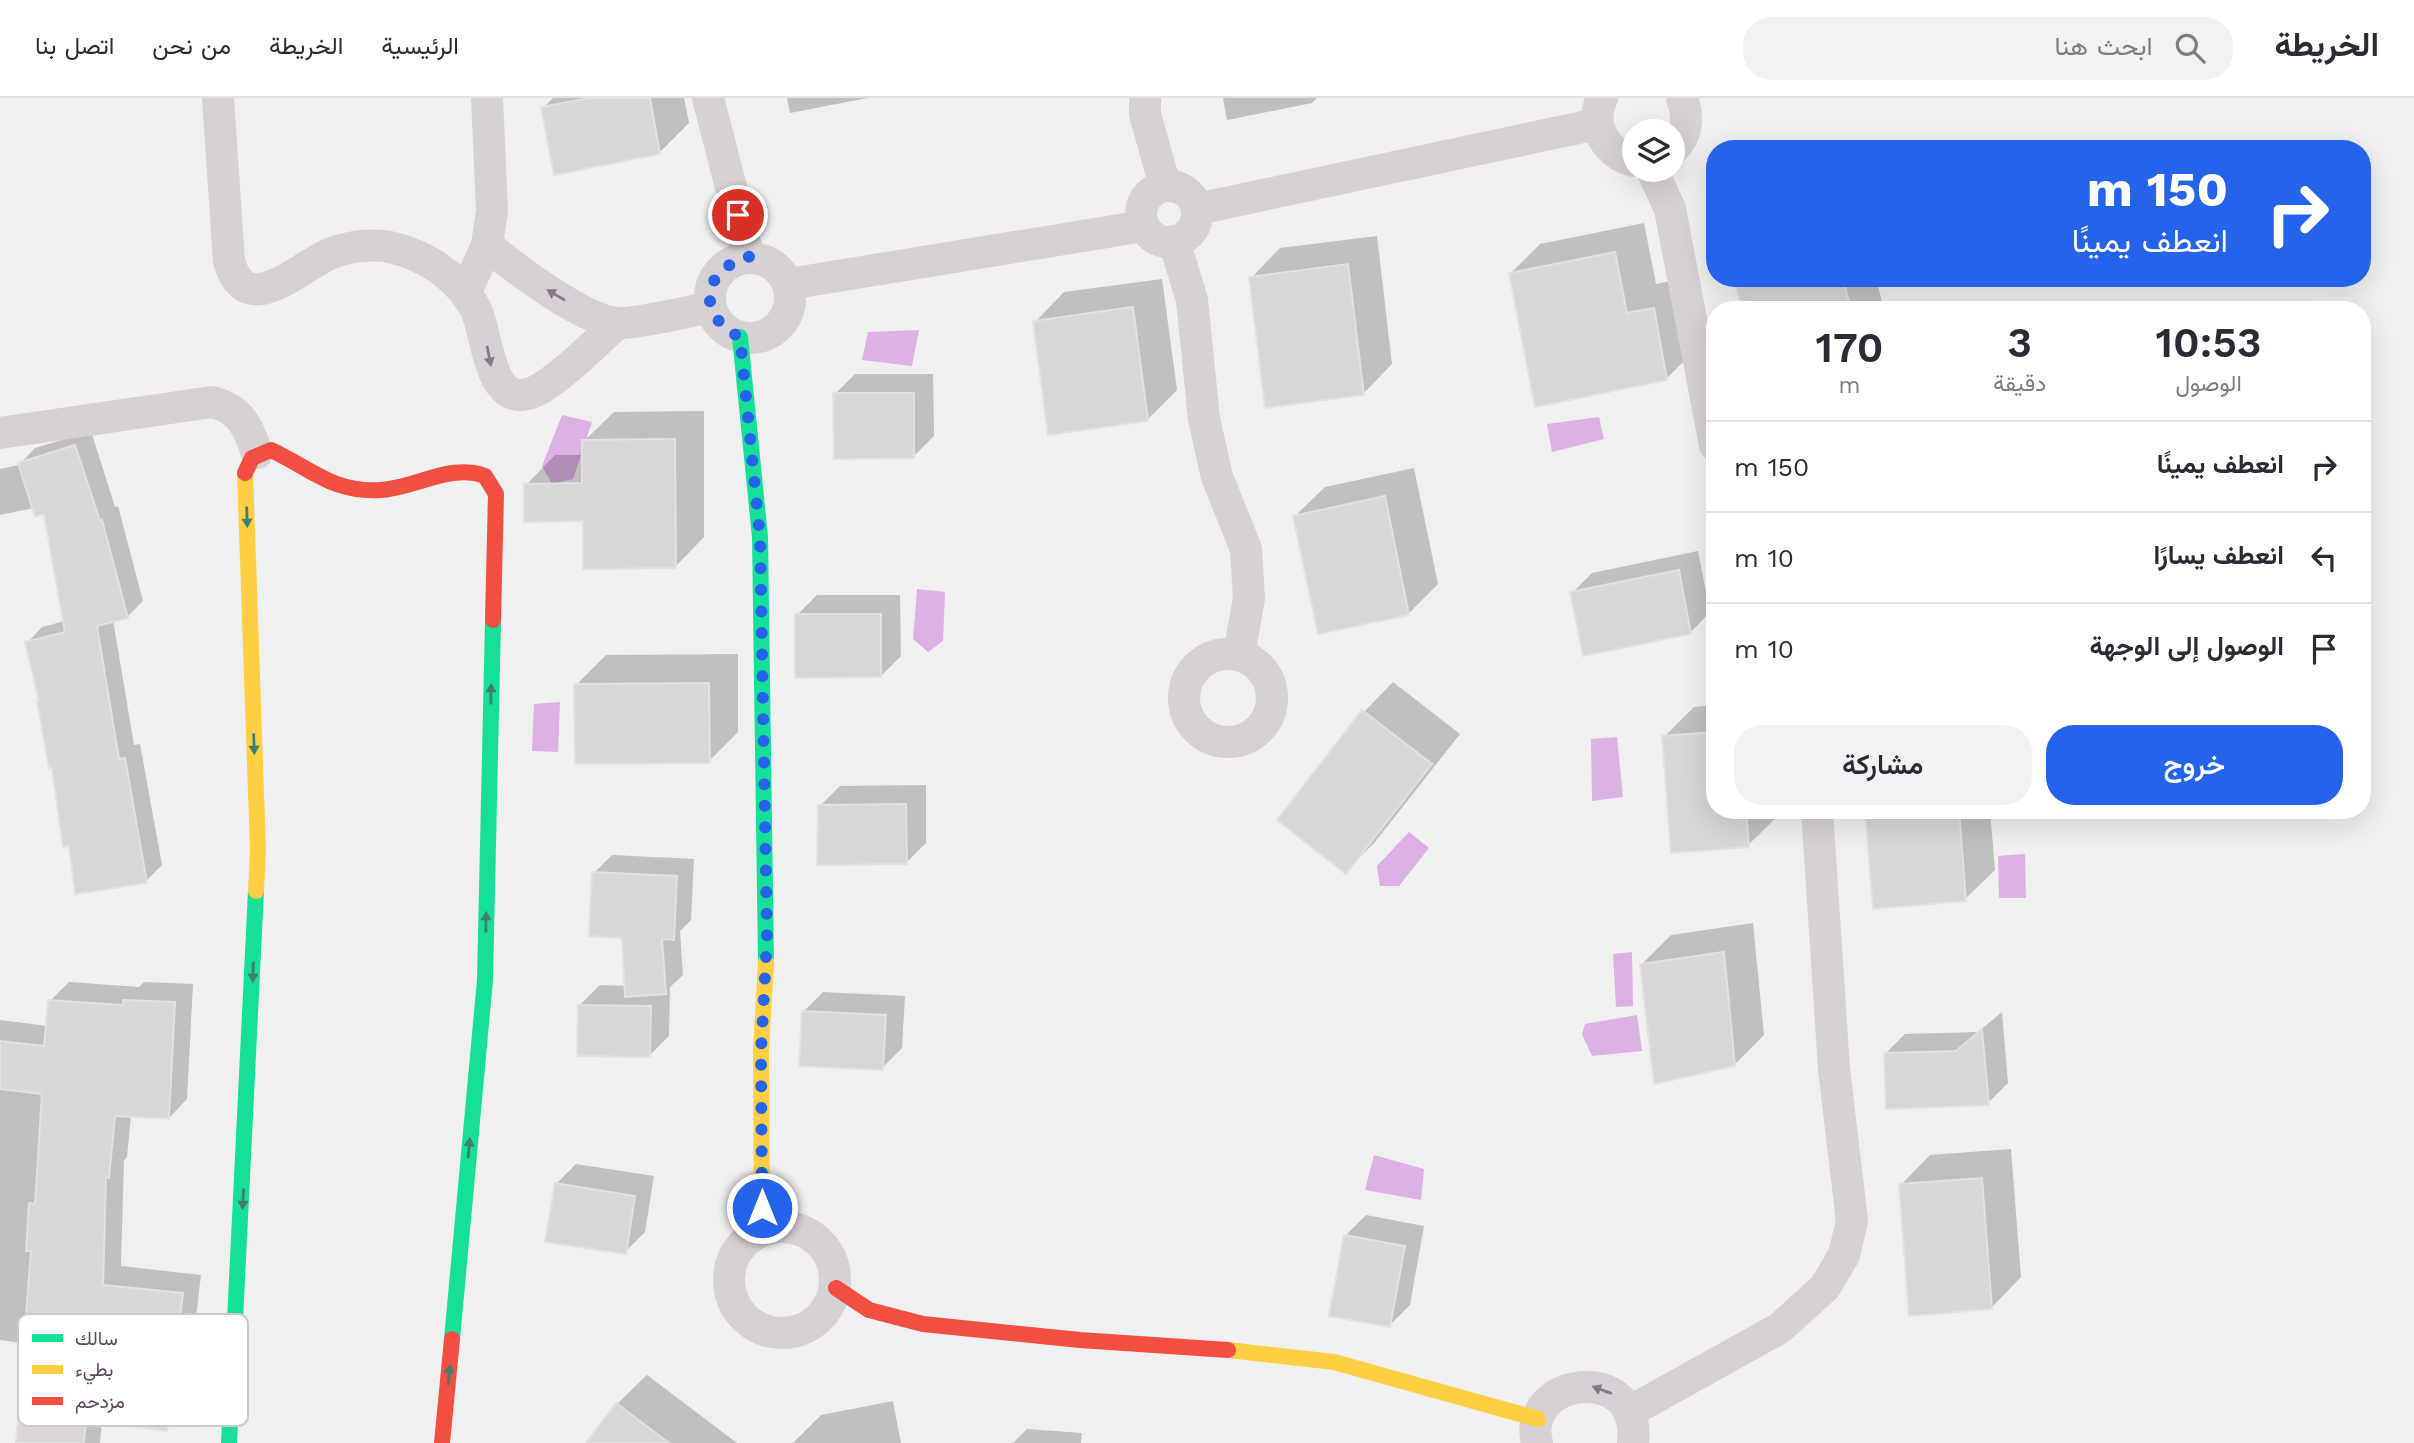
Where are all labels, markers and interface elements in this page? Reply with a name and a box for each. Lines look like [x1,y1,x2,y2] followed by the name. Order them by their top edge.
[1743,17,2233,80] search box
[2275,25,2379,64] text: الخريطة
[2171,29,2209,67] icon: search
[2054,31,2153,61] text: ابحث هنا
[35,32,114,60] text: اتصل بنا
[152,32,231,60] text: من نحن
[269,32,343,60] text: الخريطة
[381,32,459,60] text: الرئيسية
[1622,119,1685,182] map controls
[1622,119,1685,182] button: layers
[2087,160,2228,218] text: 150 m
[2252,168,2343,259] icon: right
[708,185,768,245] pin
[719,196,757,234] icon: arrive
[2072,222,2228,260] text: انعطف يمينًا
[546,289,565,301] one-way arrow
[2007,318,2032,367] text: 3
[2156,318,2262,367] text: 10:53
[1815,323,1883,372] text: 170
[483,345,494,367] one-way arrow
[1993,370,2046,397] text: دقيقة
[2175,370,2242,397] text: الوصول
[1839,372,1860,399] text: m
[2305,448,2343,486] icon: right
[2157,449,2284,479] text: انعطف يمينًا
[1734,452,1809,482] text: 150 m
[241,506,252,528] one-way arrow
[2305,539,2343,577] icon: left
[2154,540,2284,570] text: انعطف يسارًا
[1734,543,1794,573] text: 10 m
[2305,630,2343,668] icon: arrive
[2089,631,2284,661] text: الوصول إلى الوجهة
[1734,634,1794,664] text: 10 m
[485,683,496,705] one-way arrow
[1734,725,2032,805] button: مشاركة
[2046,725,2343,805] button: خروج
[249,734,260,756] one-way arrow
[480,910,492,932] one-way arrow
[247,961,258,983] one-way arrow
[464,1137,475,1159] one-way arrow
[725,1171,799,1245] position arrow
[237,1188,248,1210] one-way arrow
[18,1314,248,1426] legend
[75,1327,118,1350] text: سالك
[75,1358,113,1385] text: بطيء
[444,1364,455,1386] one-way arrow
[1591,1384,1612,1395] one-way arrow
[75,1390,125,1414] text: مزدحم

